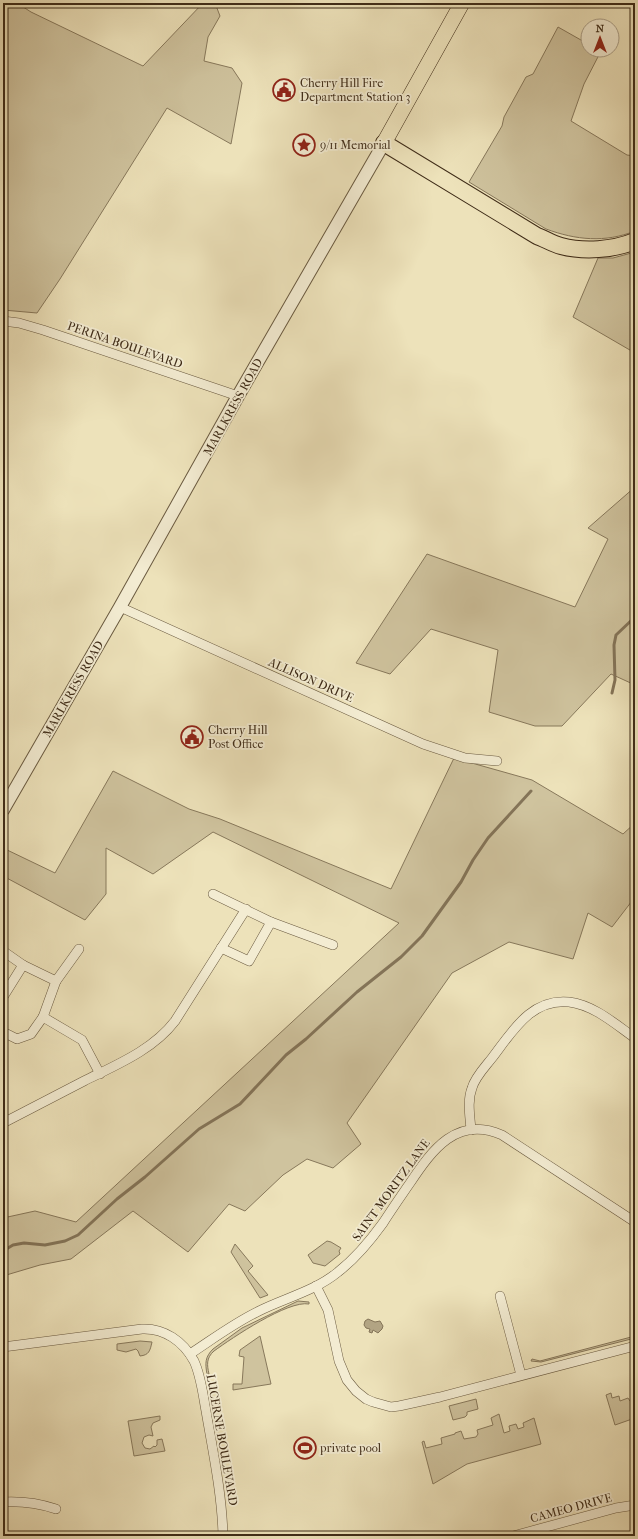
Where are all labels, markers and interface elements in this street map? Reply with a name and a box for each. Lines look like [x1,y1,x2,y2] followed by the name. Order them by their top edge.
[580,18,620,58] north arrow
[596,22,605,35] text: N
[300,76,411,104] place label: Cherry Hill Fire Department Station 3
[271,77,297,103] public building icon: Cherry Hill Fire Department Station 3
[291,132,317,158] place icon: 9/11 Memorial
[320,138,391,152] place label: 9/11 Memorial
[66,319,184,371] street label: PERINA BOULEVARD
[200,356,266,458] street label: MARLKRESS ROAD
[40,638,106,740] street label: MARLKRESS ROAD
[265,655,356,705] street label: ALLISON DRIVE
[208,723,268,751] place label: Cherry Hill Post Office
[179,724,205,750] public building icon: Cherry Hill Post Office
[349,1136,433,1244] street label: SAINT MORITZ LANE
[204,1373,240,1507] street label: LUCERNE BOULEVARD
[292,1435,318,1461] sports icon: private pool
[319,1441,382,1455] place label: private pool
[529,1490,613,1526] street label: CAMEO DRIVE

